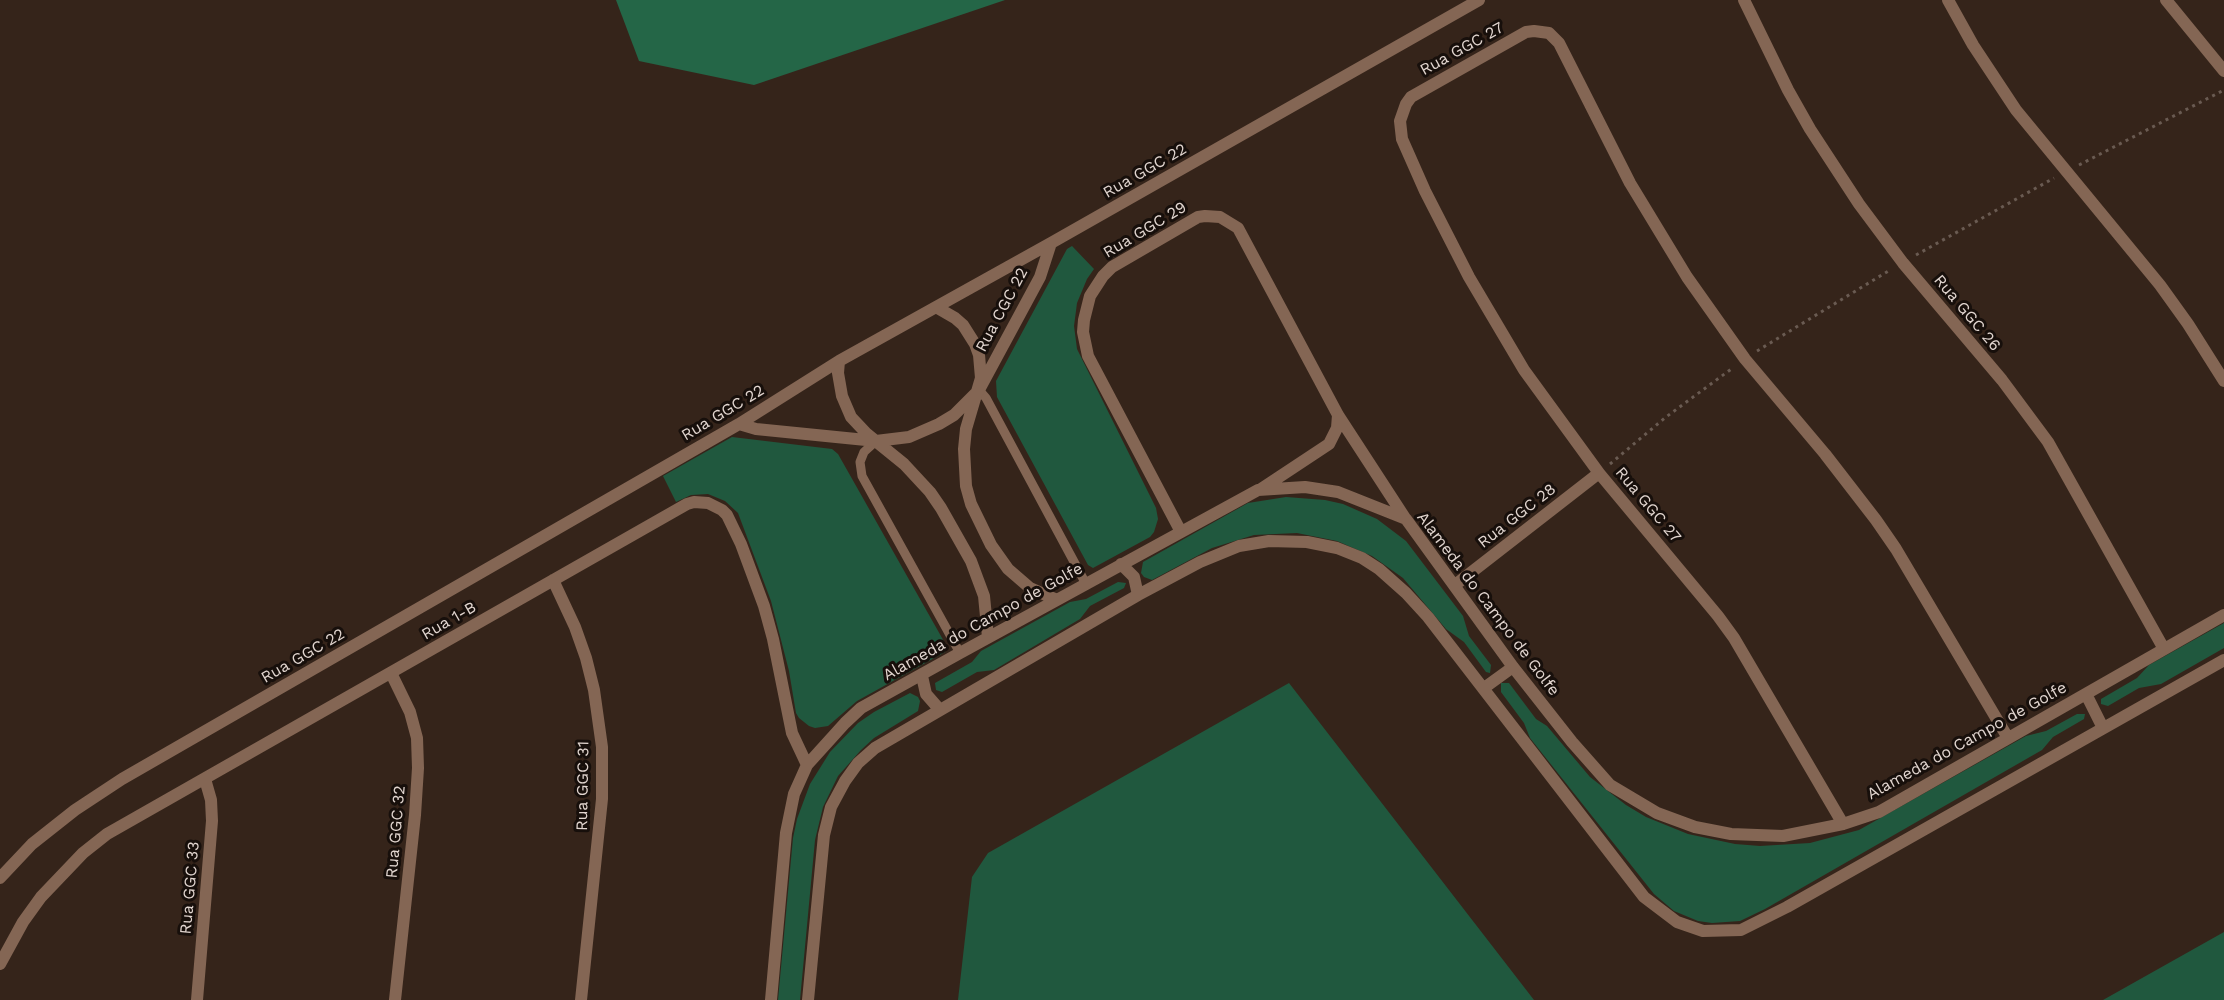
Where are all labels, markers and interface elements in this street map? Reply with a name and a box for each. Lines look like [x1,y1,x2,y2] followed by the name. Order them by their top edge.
[1417,18,1507,80] street label: Rua GGC 27
[1100,139,1190,203] street label: Rua GGC 22
[1100,198,1190,262] street label: Rua GGC 29
[972,265,1032,355] street label: Rua CGC 22
[1930,271,2004,355] street label: Rua GGC 26
[678,381,768,445] street label: Rua GGC 22
[1611,463,1685,547] street label: Rua GGC 27
[1474,480,1560,552] street label: Rua GGC 28
[1413,508,1563,700] street label: Alameda do Campo de Golfe
[880,559,1086,685] street label: Alameda do Campo de Golfe
[418,598,480,644] street label: Rua 1-B
[258,624,348,688] street label: Rua GGC 22
[1864,678,2070,804] street label: Alameda do Campo de Golfe
[573,741,593,831] street label: Rua GGC 31
[382,785,410,879] street label: Rua GGC 32
[176,841,204,935] street label: Rua GGC 33

